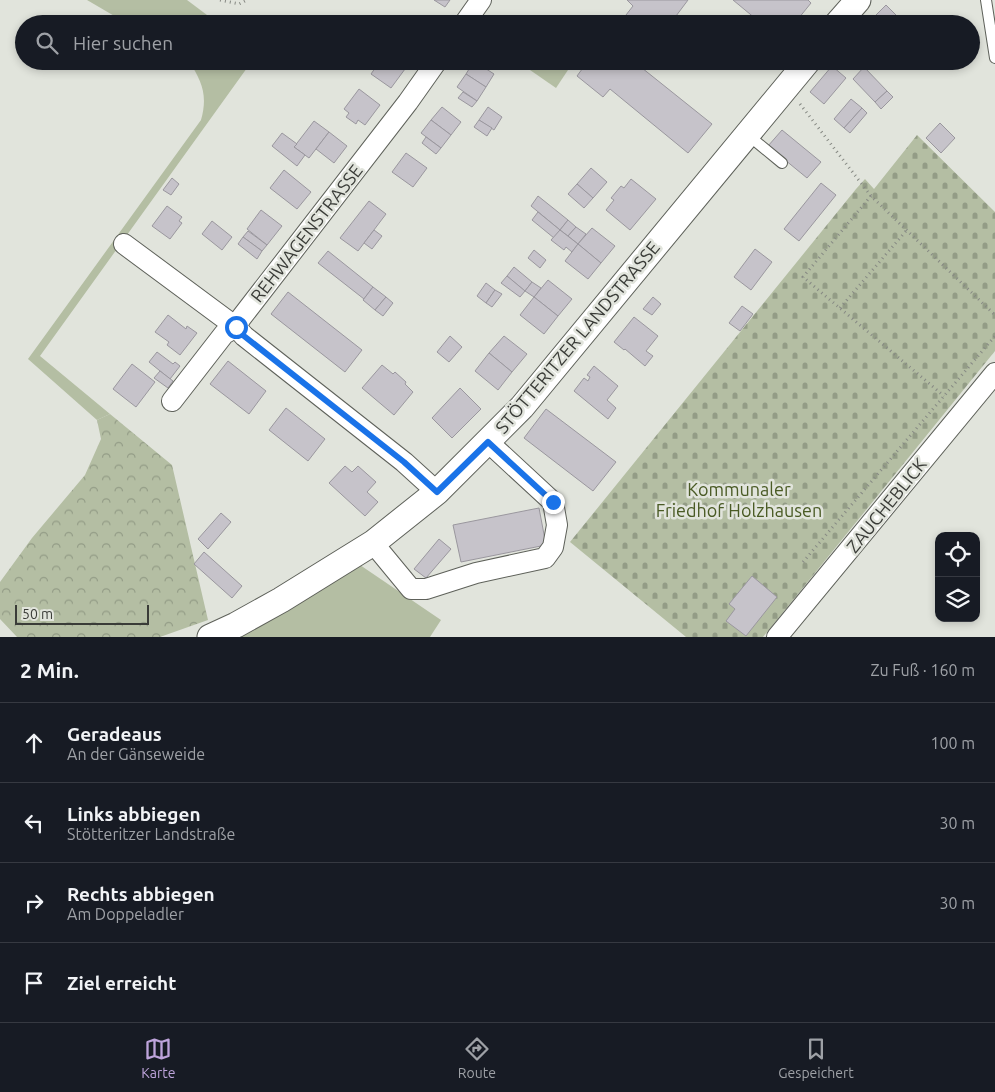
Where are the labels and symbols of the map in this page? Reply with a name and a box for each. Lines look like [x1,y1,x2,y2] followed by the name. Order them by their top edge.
[246,160,366,306] street label: REHWAGENSTRASSE
[491,237,663,437] street label: STÖTTERITZER LANDSTRASSE
[225,316,248,339] route start
[842,454,930,556] street label: ZAUCHEBLICK
[656,479,822,520] park label: Kommunaler Friedhof Holzhausen
[542,491,565,514] route end
[15,602,149,625] scale bar

